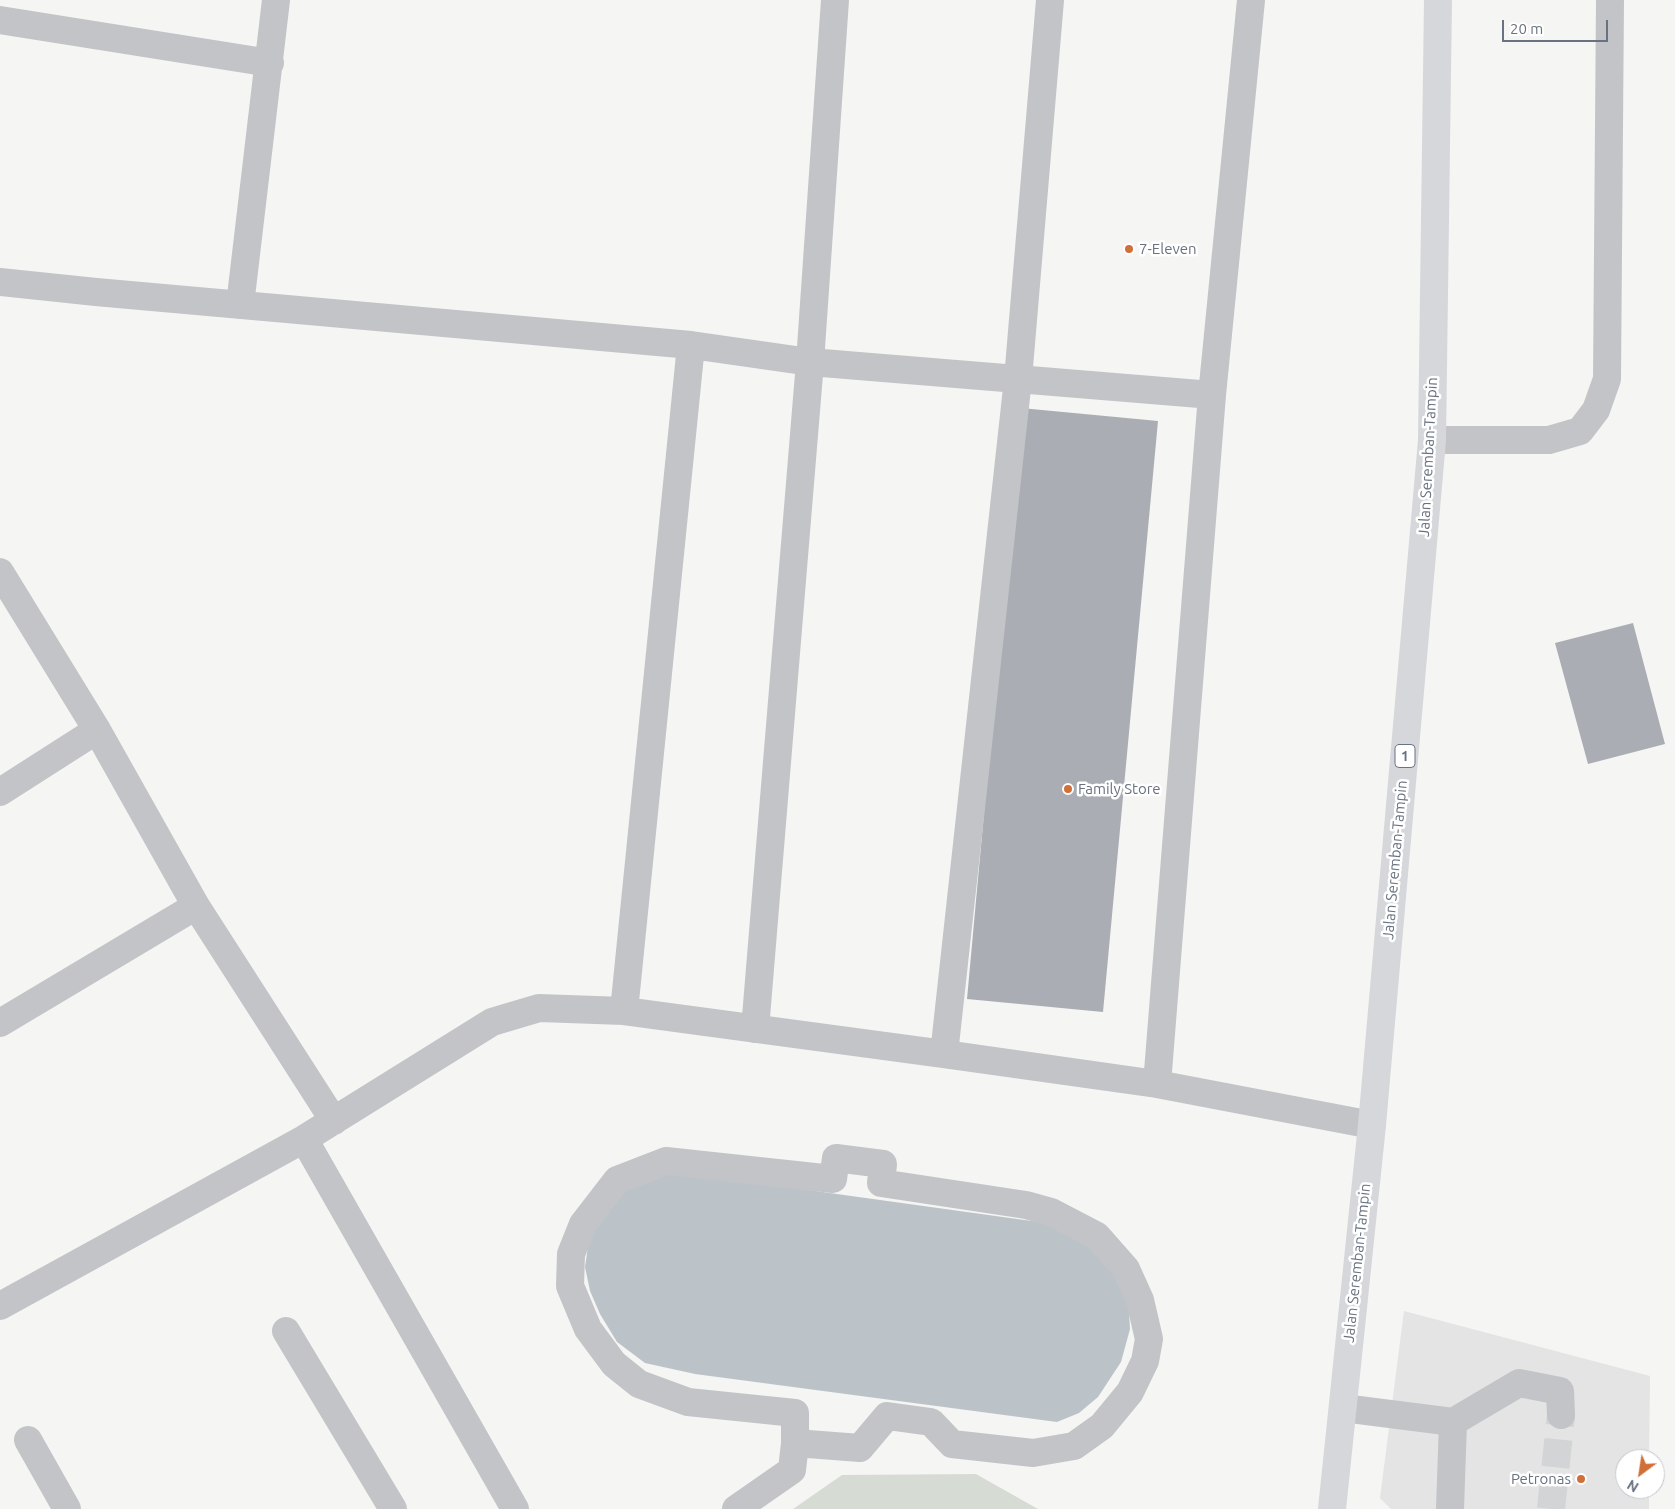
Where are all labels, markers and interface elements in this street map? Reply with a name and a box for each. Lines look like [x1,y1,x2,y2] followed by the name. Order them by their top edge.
[1505,10,1611,42] scale bar
[1510,20,1543,37] text: 20 m
[1139,240,1197,258] place label: 7-Eleven
[1123,243,1135,255] marker: 7-Eleven
[1415,377,1441,537] street label: Jalan Seremban-Tampin
[1395,744,1415,768] road number: 1
[1078,780,1161,798] place label: Family Store
[1379,780,1411,940] street label: Jalan Seremban-Tampin
[1062,783,1074,795] marker: Family Store
[1340,1183,1374,1343] street label: Jalan Seremban-Tampin
[1615,1449,1665,1499] north arrow
[1511,1470,1571,1488] place label: Petronas
[1575,1473,1587,1485] marker: Petronas
[1624,1476,1641,1496] text: N

